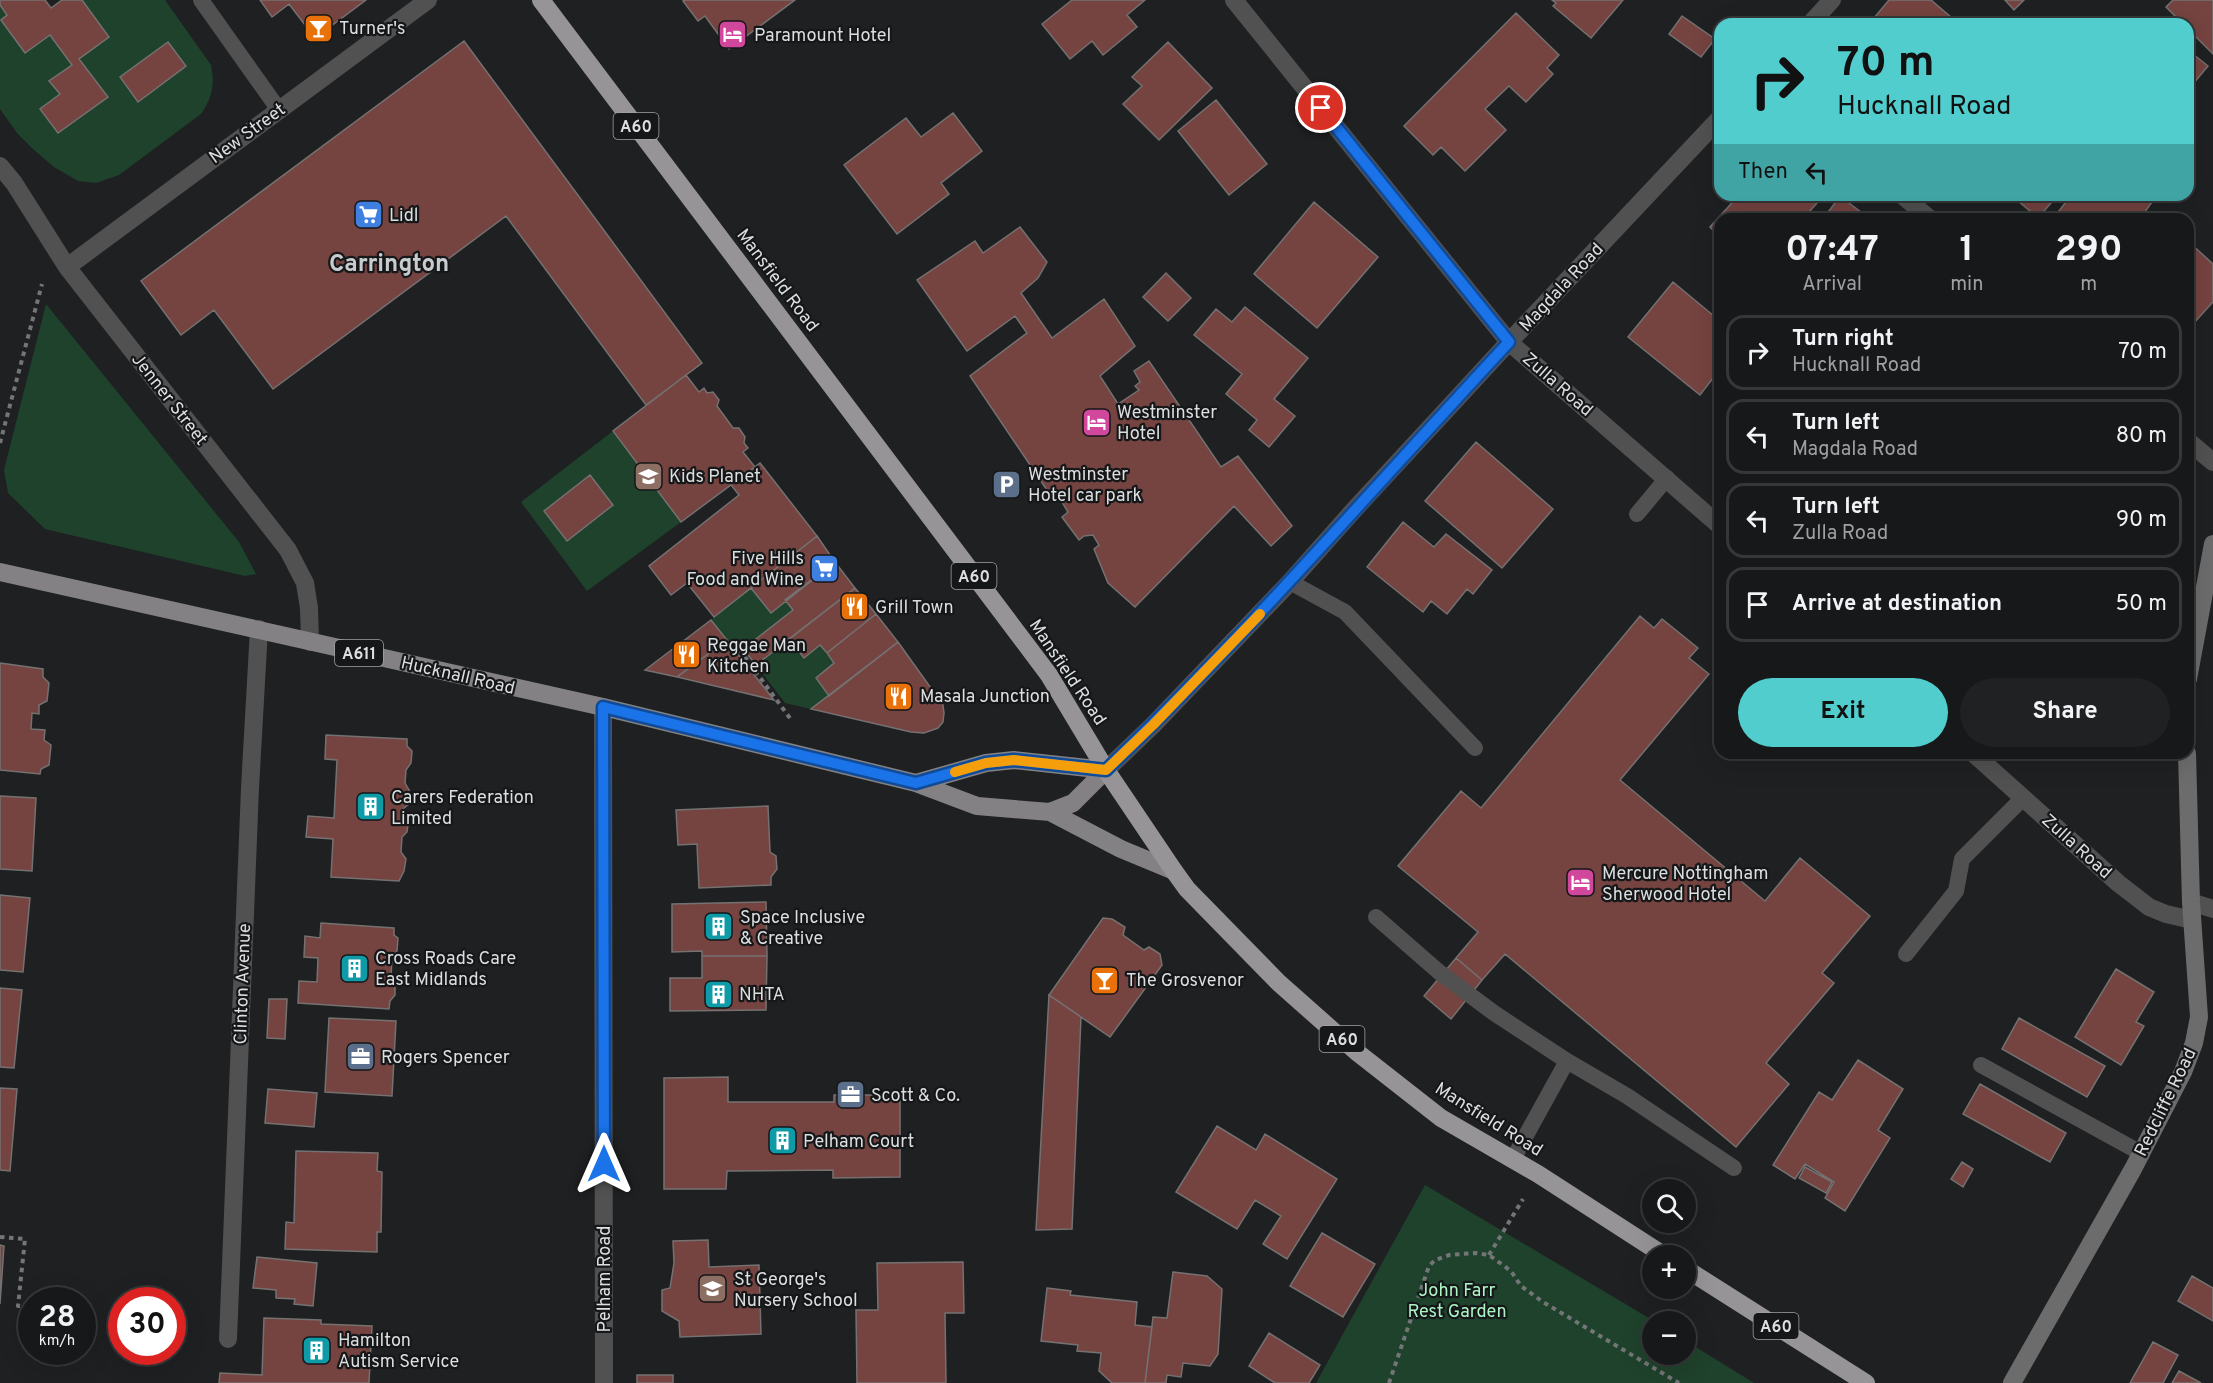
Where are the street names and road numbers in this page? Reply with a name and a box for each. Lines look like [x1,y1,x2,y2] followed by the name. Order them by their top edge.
[205,99,291,170] street label: New Street
[614,113,658,139] road number: A60
[731,225,823,337] street label: Mansfield Road
[1515,239,1609,337] street label: Magdala Road
[1517,348,1597,422] street label: Zulla Road
[126,349,212,451] street label: Jenner Street
[952,563,996,589] road number: A60
[1023,615,1111,730] street label: Mansfield Road
[335,640,383,666] road number: A611
[398,652,517,701] street label: Hucknall Road
[2036,810,2116,885] street label: Zulla Road
[230,923,257,1045] street label: Clinton Avenue
[1320,1026,1364,1052] road number: A60
[2130,1045,2202,1161] street label: Redcliffe Road
[1430,1078,1546,1163] street label: Mansfield Road
[594,1226,617,1332] street label: Pelham Road
[1754,1313,1798,1339] road number: A60

